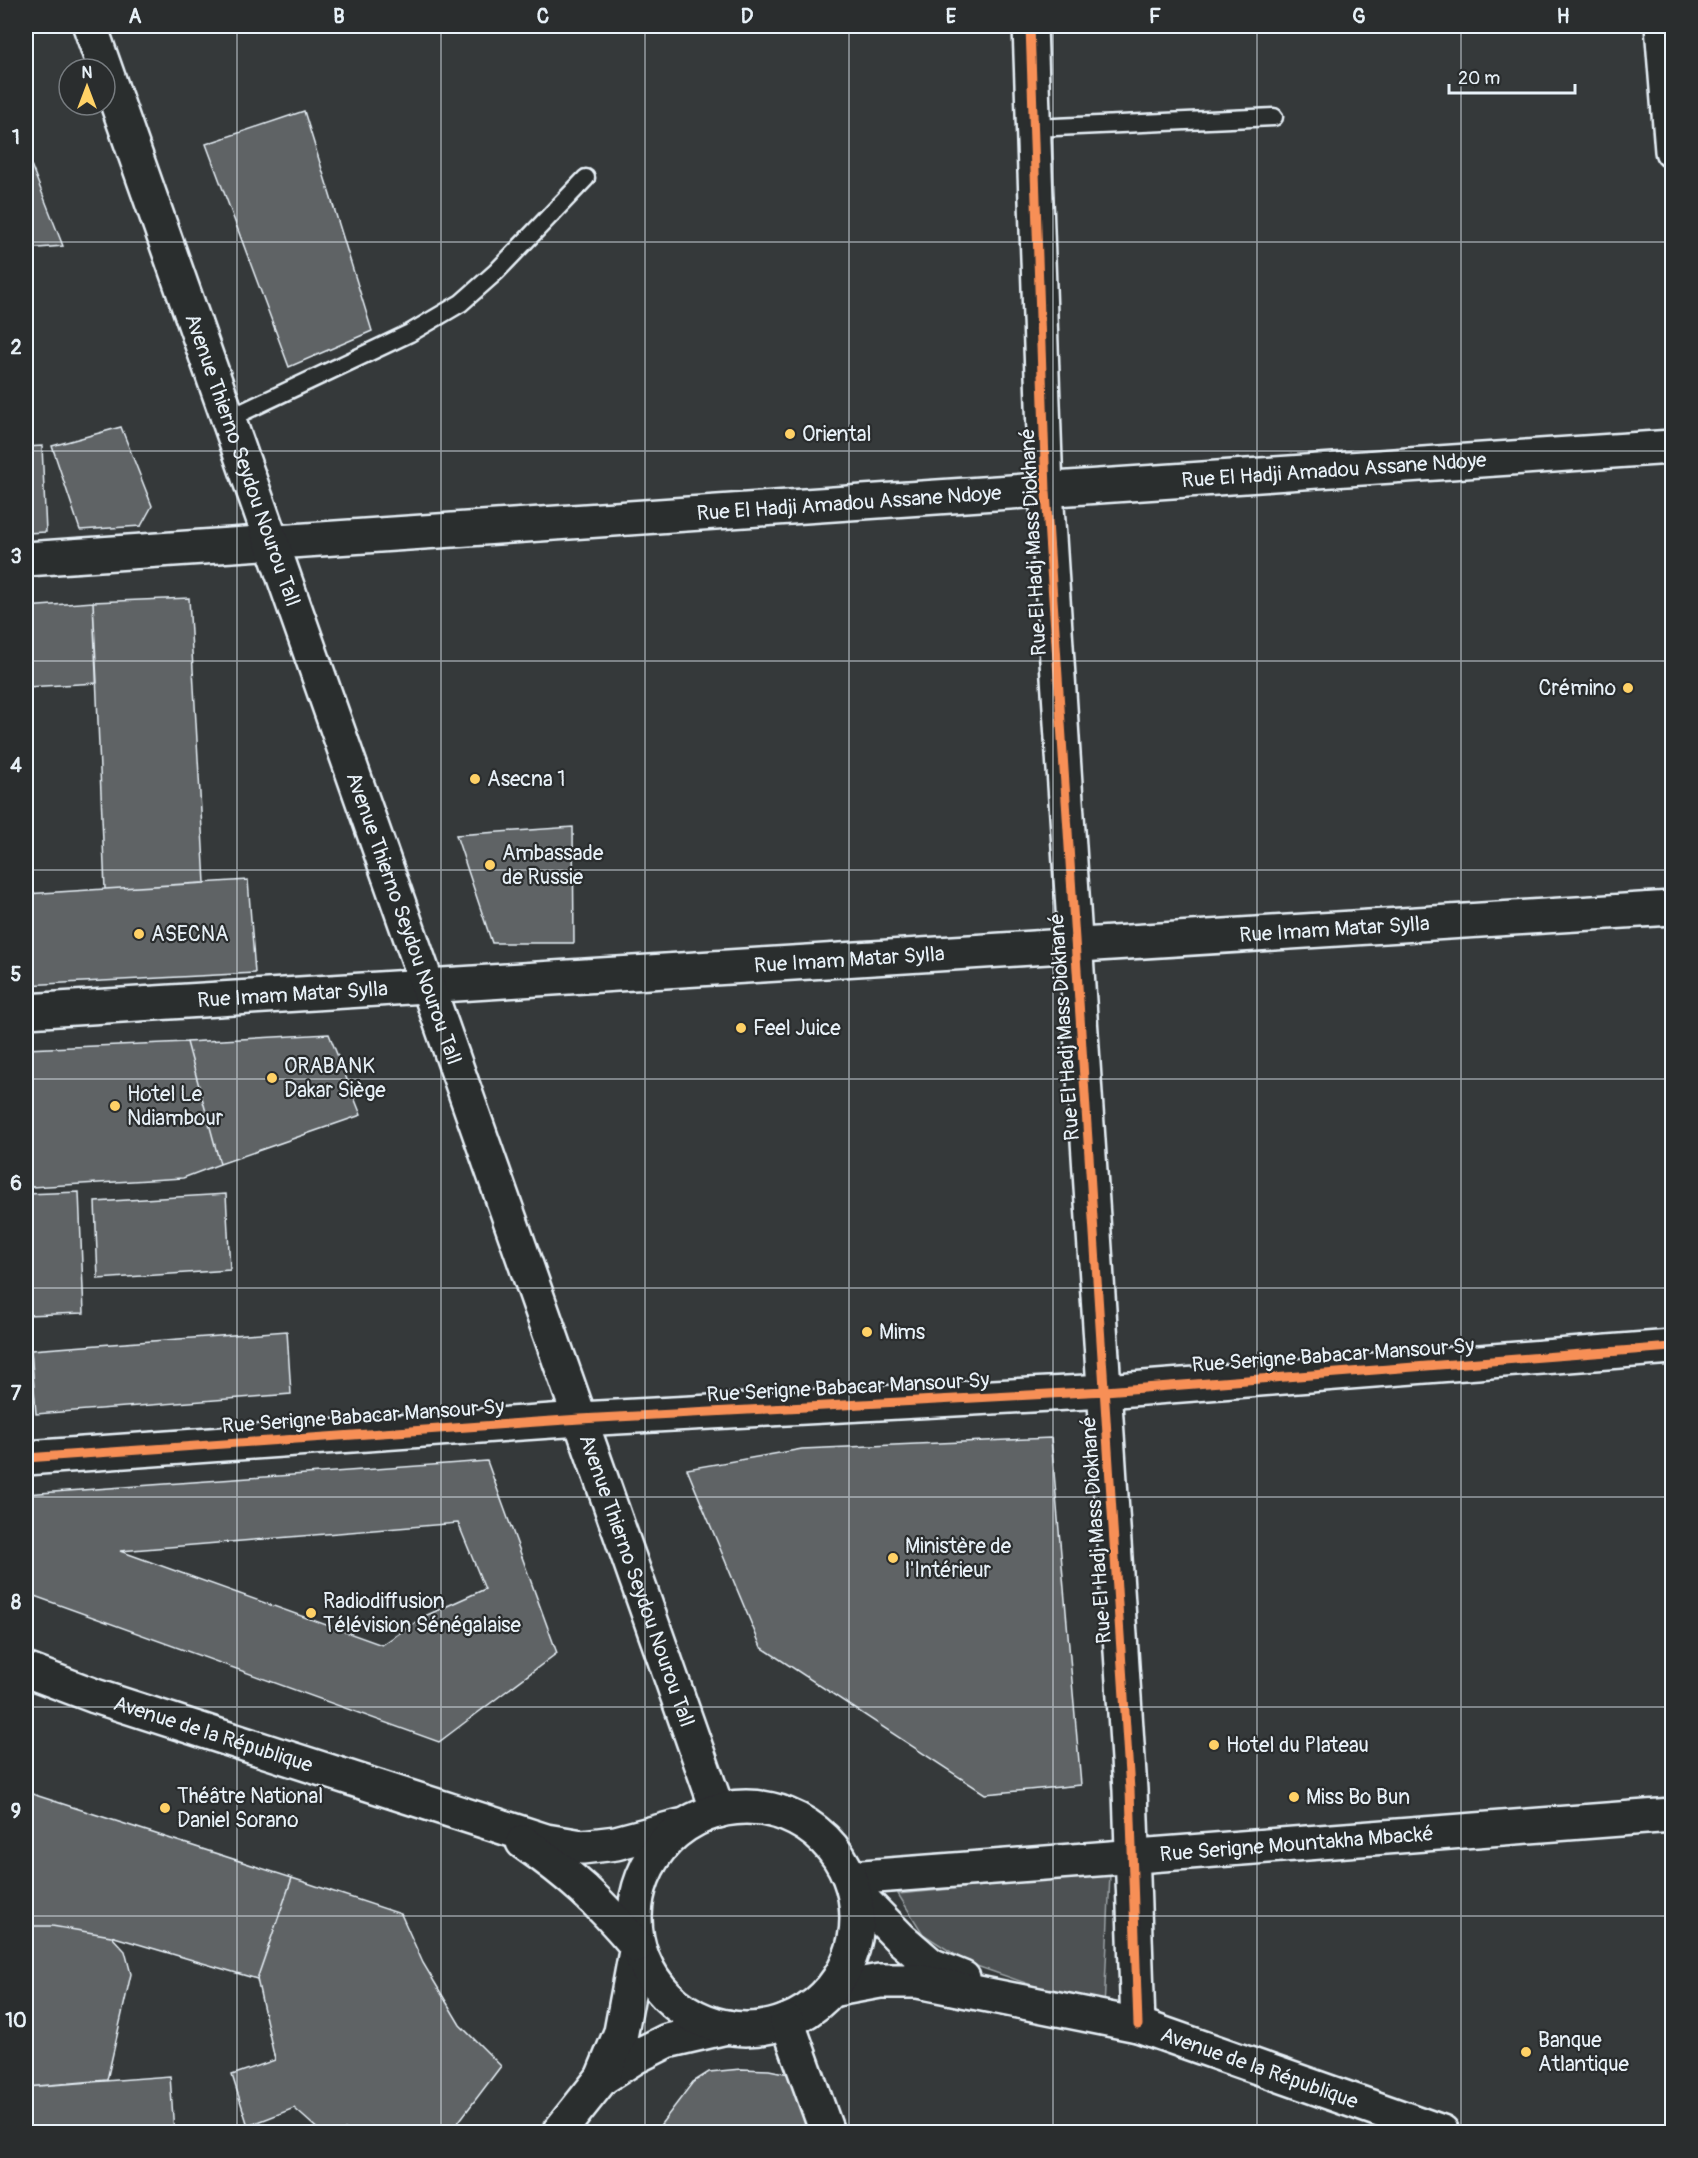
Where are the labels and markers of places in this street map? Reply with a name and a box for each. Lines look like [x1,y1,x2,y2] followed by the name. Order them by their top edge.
[802,421,871,448] place label: Oriental
[783,427,797,441] marker: Oriental
[1539,675,1616,702] place label: Crémino
[1621,681,1635,695] marker: Crémino
[487,766,565,793] place label: Asecna 1
[468,772,482,786] marker: Asecna 1
[502,840,604,891] place label: Ambassade de Russie
[483,858,497,872] marker: Ambassade de Russie
[151,921,229,948] place label: ASECNA
[132,927,146,941] marker: ASECNA
[753,1015,841,1042] place label: Feel Juice
[734,1021,748,1035] marker: Feel Juice
[284,1053,386,1104] place label: ORABANK Dakar Siège
[265,1071,279,1085] marker: ORABANK Dakar Siège
[127,1081,224,1132] place label: Hotel Le Ndiambour
[108,1099,122,1113] marker: Hotel Le Ndiambour
[879,1319,926,1346] place label: Mims
[860,1325,874,1339] marker: Mims
[905,1533,1012,1584] place label: Ministère de l'Intérieur
[886,1551,900,1565] marker: Ministère de l'Intérieur
[323,1588,522,1639] place label: Radiodiffusion Télévision Sénégalaise
[304,1606,318,1620] marker: Radiodiffusion Télévision Sénégalaise
[1226,1732,1369,1759] place label: Hotel du Plateau
[1207,1738,1221,1752] marker: Hotel du Plateau
[177,1783,323,1834] place label: Théâtre National Daniel Sorano
[1306,1784,1410,1811] place label: Miss Bo Bun
[1287,1790,1301,1804] marker: Miss Bo Bun
[158,1801,172,1815] marker: Théâtre National Daniel Sorano
[1538,2027,1629,2078] place label: Banque Atlantique
[1519,2045,1533,2059] marker: Banque Atlantique

